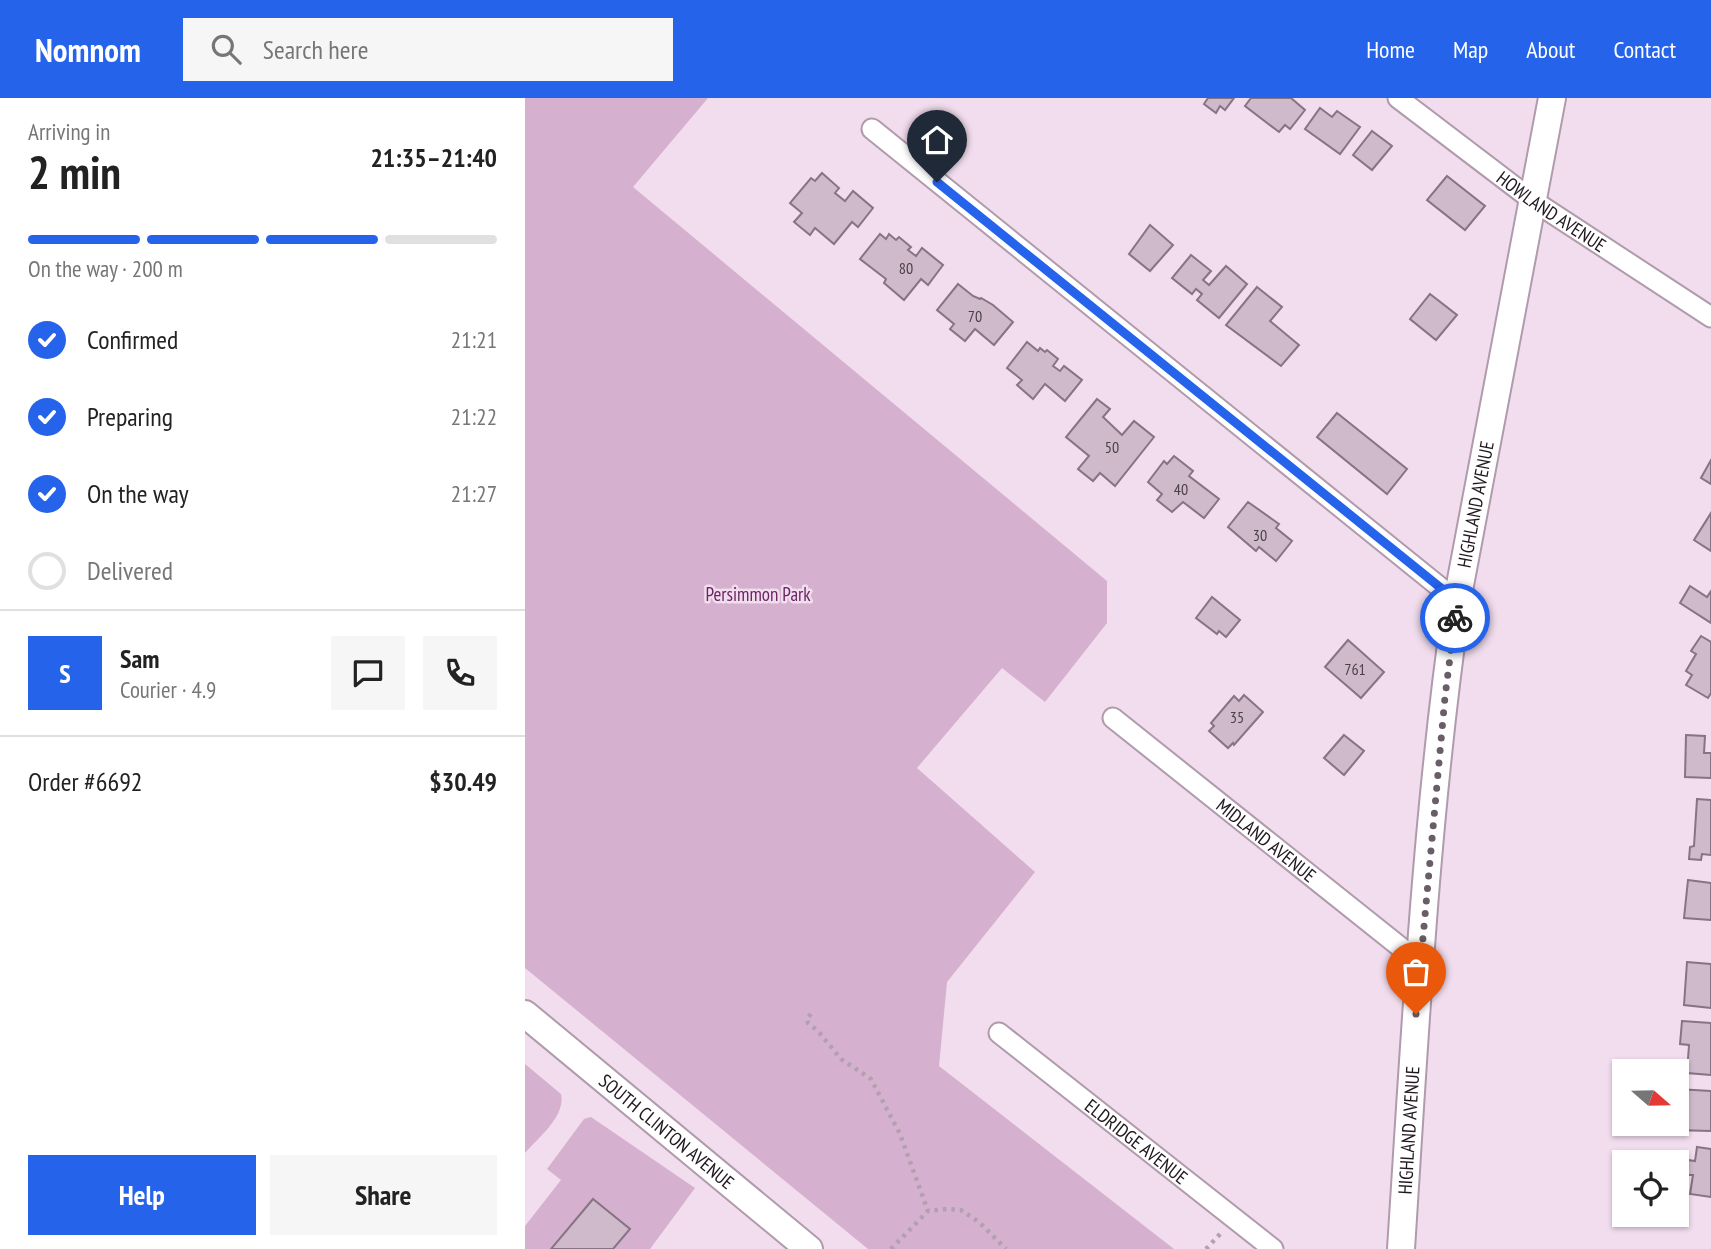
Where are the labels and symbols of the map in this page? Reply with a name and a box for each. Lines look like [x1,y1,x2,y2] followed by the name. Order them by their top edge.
[907,110,967,182] pin
[1492,166,1611,257] street label: HOWLAND AVENUE
[899,258,913,278] house number: 80
[968,306,982,326] house number: 70
[1105,437,1119,457] house number: 50
[1452,439,1499,570] street label: HIGHLAND AVENUE
[1174,479,1188,499] house number: 40
[1253,525,1267,545] house number: 30
[705,582,811,606] park label: Persimmon Park
[1420,583,1490,653] courier
[1344,659,1366,679] house number: 761
[1230,707,1244,727] house number: 35
[1212,793,1321,887] street label: MIDLAND AVENUE
[1386,942,1446,1014] pin
[1612,1059,1689,1136] north arrow
[1393,1065,1425,1195] street label: HIGHLAND AVENUE
[594,1069,739,1194] street label: SOUTH CLINTON AVENUE
[1080,1093,1193,1189] street label: ELDRIDGE AVENUE

